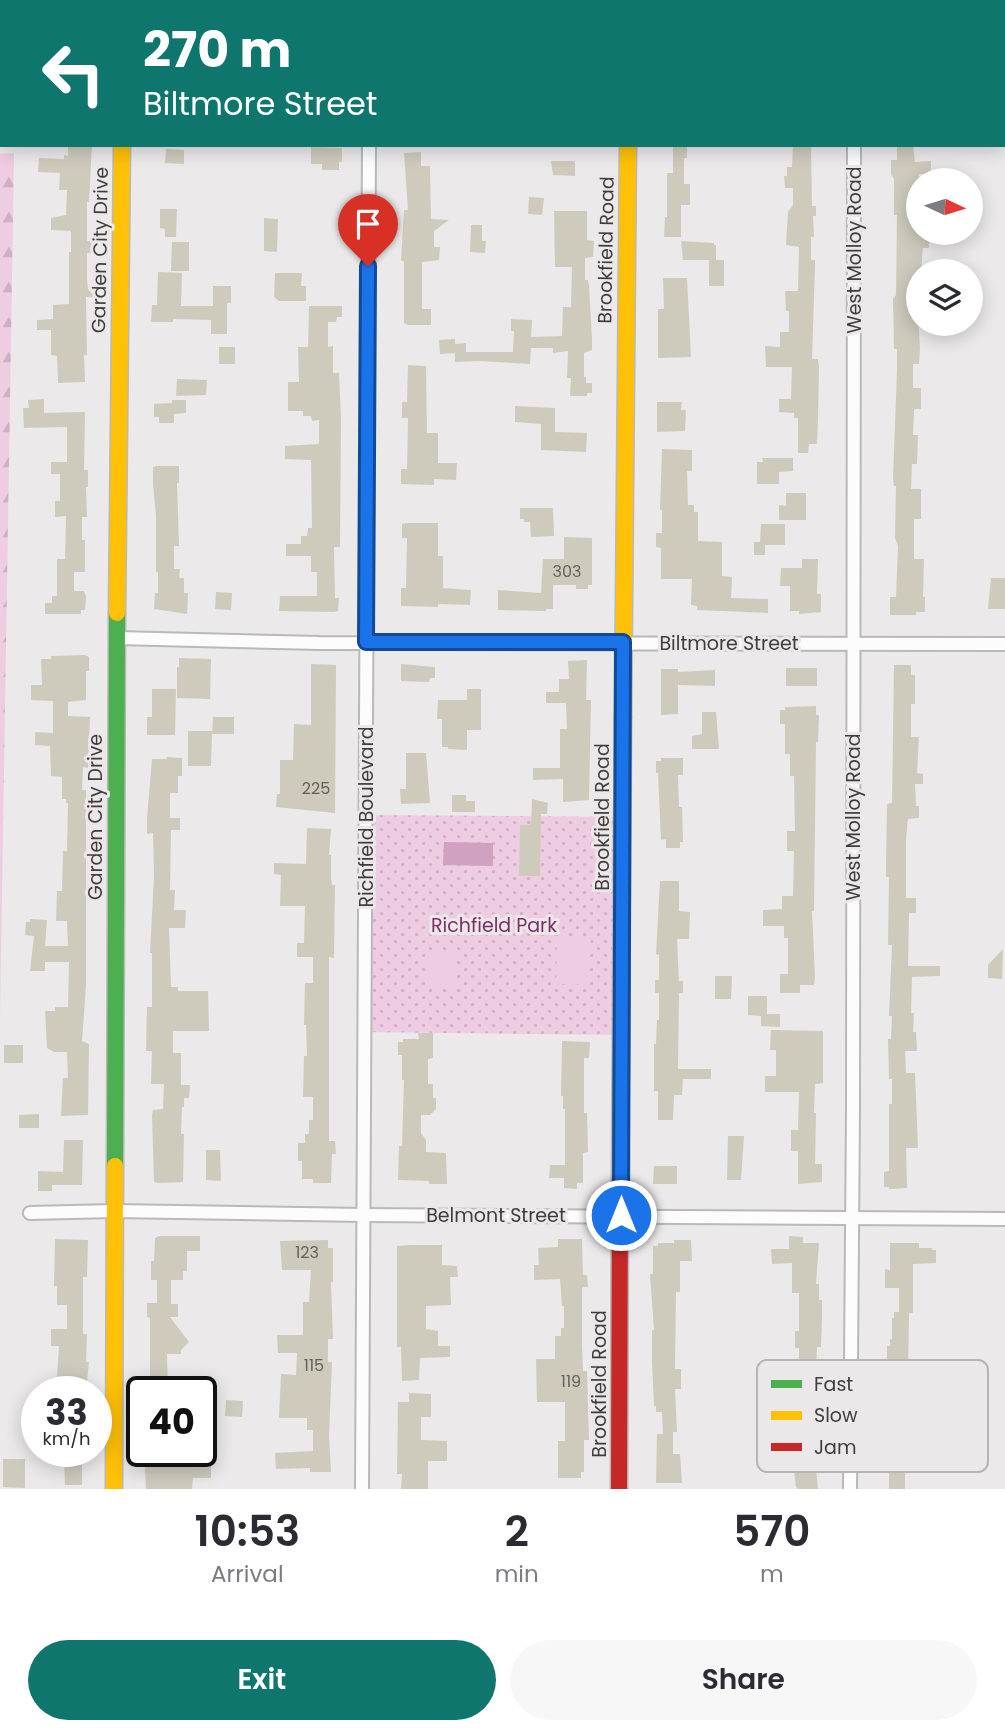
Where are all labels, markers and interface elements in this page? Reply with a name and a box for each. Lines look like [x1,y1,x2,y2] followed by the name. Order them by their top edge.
[143,16,291,84] text: 270 m
[28,28,119,119] icon: left
[143,81,377,126] text: Biltmore Street
[841,166,868,334] street label: West Molloy Road
[85,167,115,333] street label: Garden City Drive
[906,168,984,245] north arrow
[906,168,983,336] map controls
[591,176,621,324] street label: Brookfield Road
[338,194,398,266] pin
[349,205,387,243] icon: arrive
[906,259,983,336] button: layers
[553,560,581,583] house number: 303
[659,630,799,657] street label: Biltmore Street
[353,726,380,908] street label: Richfield Boulevard
[840,733,867,901] street label: West Molloy Road
[82,734,109,900] street label: Garden City Drive
[589,743,616,891] street label: Brookfield Road
[302,777,330,800] house number: 225
[431,912,557,939] park label: Richfield Park
[584,1178,658,1252] position arrow
[426,1202,566,1229] street label: Belmont Street
[295,1241,319,1264] house number: 123
[586,1310,613,1458] street label: Brookfield Road
[304,1354,324,1377] house number: 115
[757,1360,988,1472] legend
[561,1370,581,1393] house number: 119
[814,1371,853,1398] text: Fast
[126,1376,217,1467] speed limit sign: 40
[45,1388,88,1437] text: 33
[814,1402,858,1429] text: Slow
[43,1426,90,1451] text: km/h
[814,1434,856,1461] text: Jam
[195,1502,300,1561] text: 10:53
[505,1502,529,1561] text: 2
[733,1502,810,1561] text: 570
[211,1558,284,1590] text: Arrival
[495,1558,539,1590] text: min
[760,1558,784,1590] text: m
[28,1640,496,1720] button: Exit
[510,1640,977,1720] button: Share

